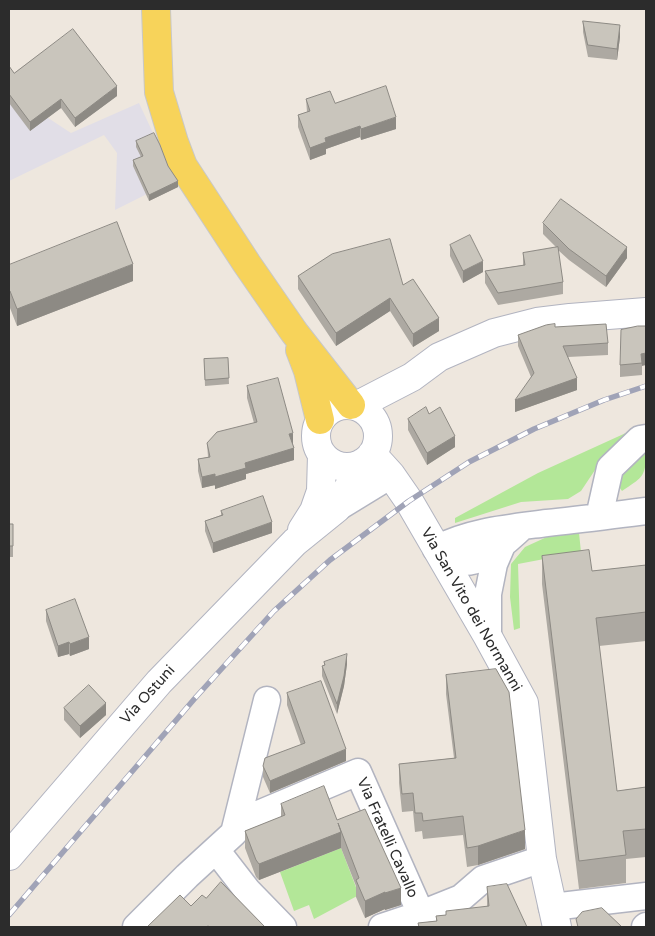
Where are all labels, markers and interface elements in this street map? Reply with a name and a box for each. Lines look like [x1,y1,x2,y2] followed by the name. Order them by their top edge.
[417,525,525,695] street label: Via San Vito dei Normanni
[117,662,179,728] street label: Via Ostuni
[352,775,422,901] street label: Via Fratelli Cavallo

